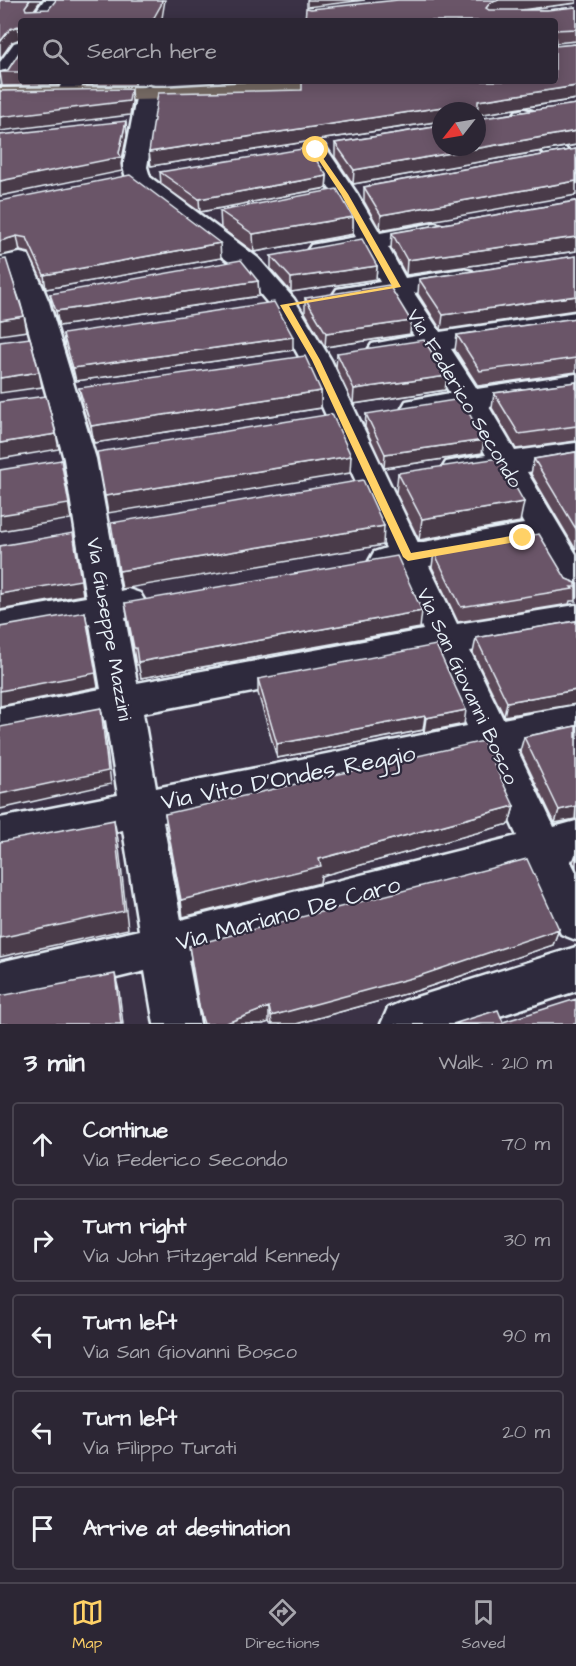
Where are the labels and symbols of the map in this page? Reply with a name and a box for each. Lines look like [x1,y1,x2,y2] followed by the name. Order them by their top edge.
[432,102,486,156] north arrow
[302,136,328,162] route start
[399,304,529,493] street label: Via Federico Secondo
[509,524,535,550] route end
[79,535,139,723] street label: Via Giuseppe Mazzini
[409,584,525,789] street label: Via San Giovanni Bosco
[158,737,419,820] street label: Via Vito D'Ondes Reggio
[172,868,405,960] street label: Via Mariano De Caro

